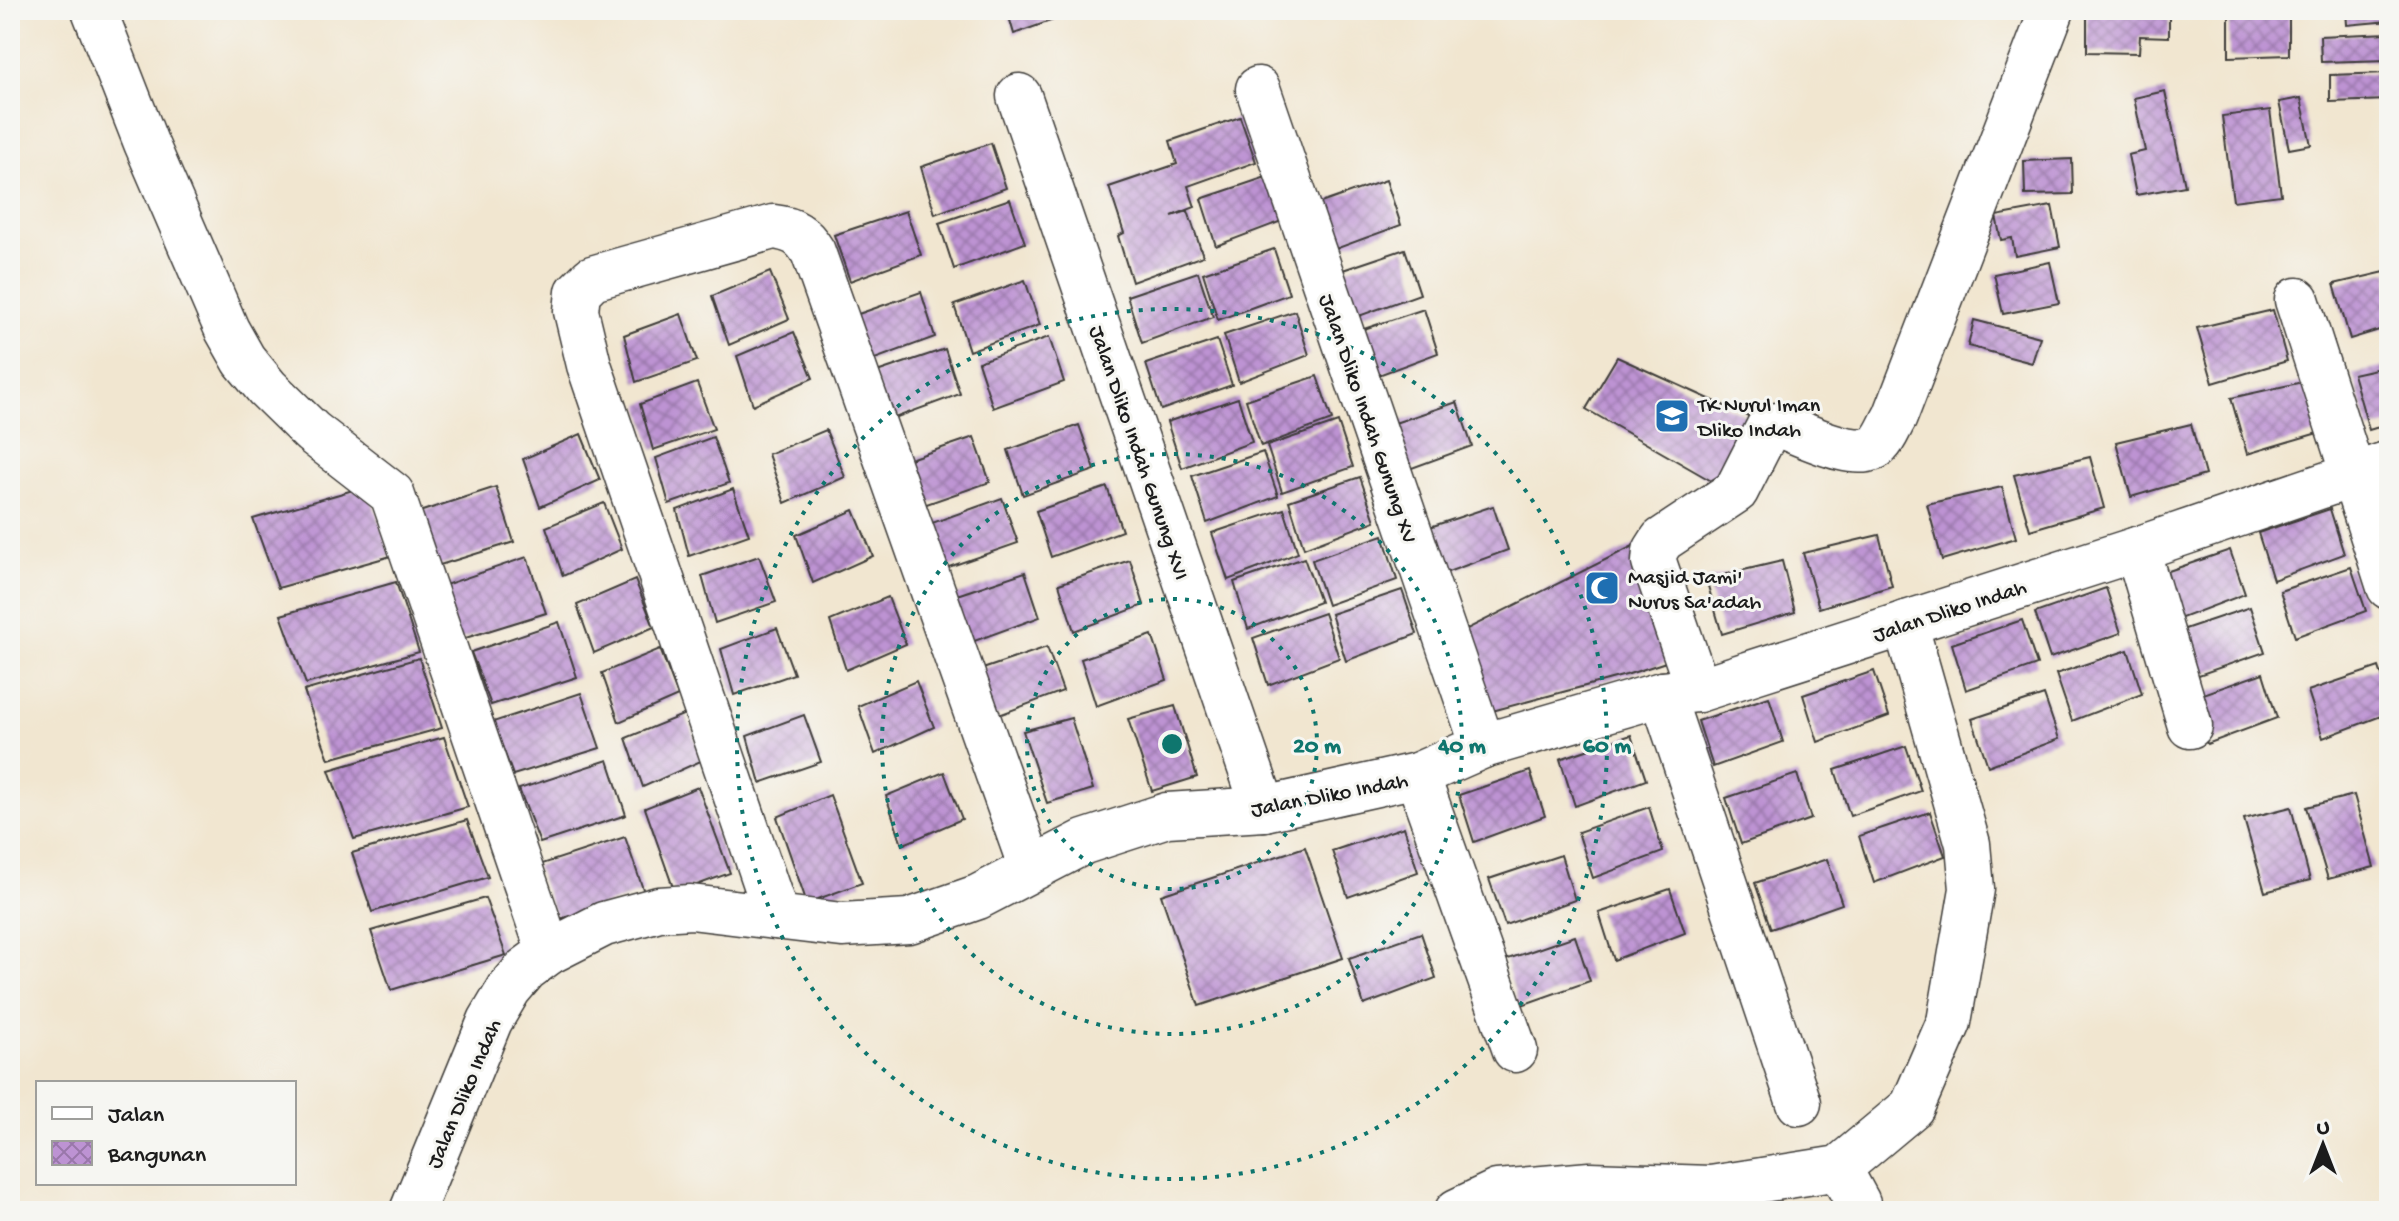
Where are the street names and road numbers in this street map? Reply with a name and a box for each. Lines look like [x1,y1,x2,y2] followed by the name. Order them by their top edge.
[1311,291,1421,547] street label: Jalan Dliko Indah Gunung XV
[1081,323,1193,584] street label: Jalan Dliko Indah Gunung XVI
[1870,576,2030,650] street label: Jalan Dliko Indah
[1249,769,1411,825] street label: Jalan Dliko Indah
[423,1016,509,1173] street label: Jalan Dliko Indah

